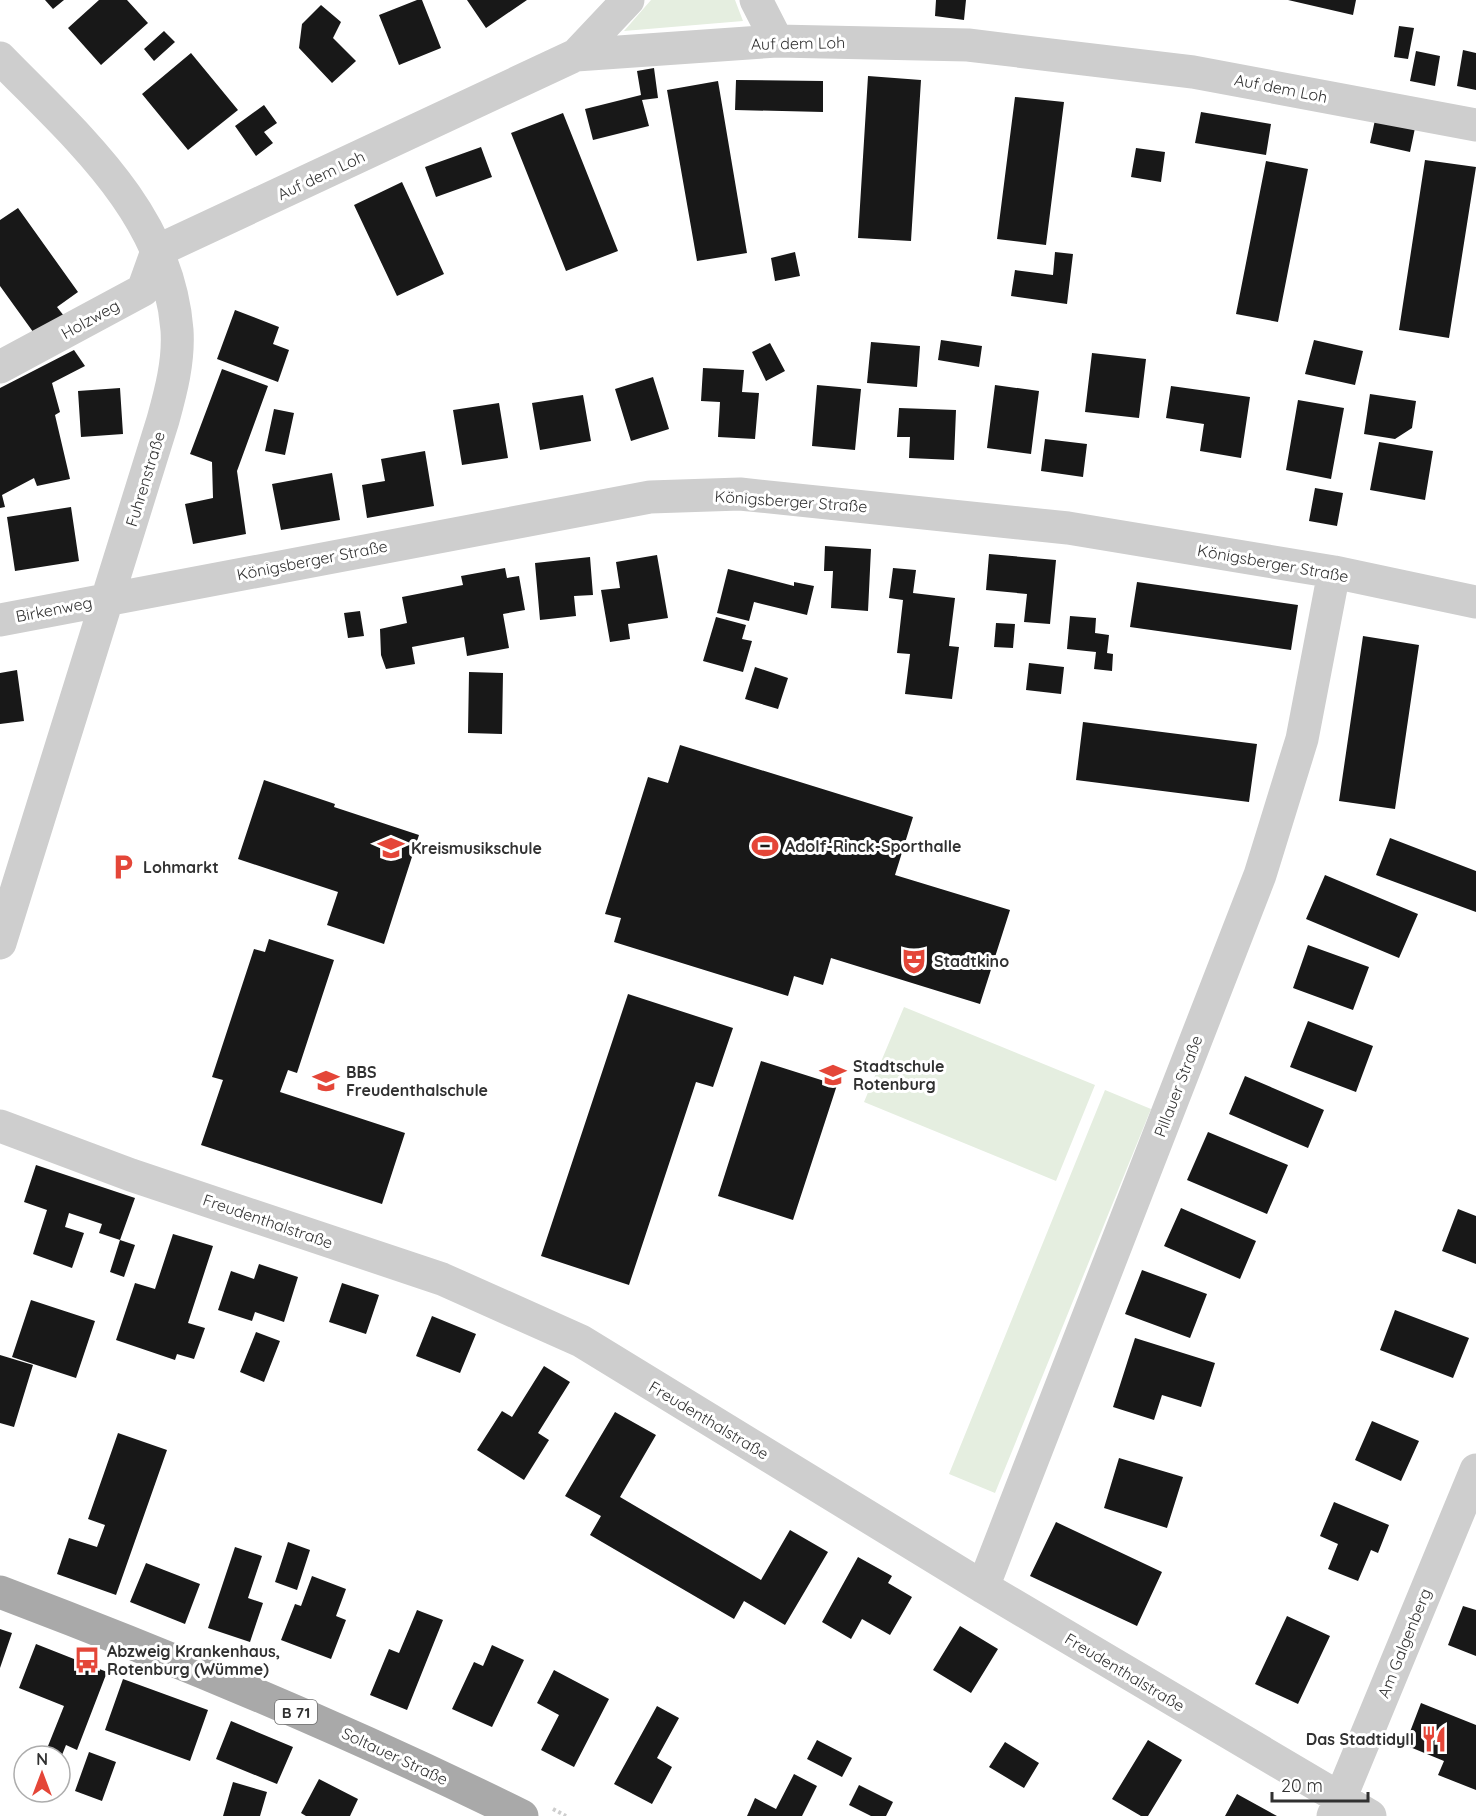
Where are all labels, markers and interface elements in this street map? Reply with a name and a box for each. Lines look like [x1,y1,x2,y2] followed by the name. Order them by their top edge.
[751,32,845,54] street label: Auf dem Loh
[1233,69,1329,107] street label: Auf dem Loh
[274,146,368,204] street label: Auf dem Loh
[57,295,123,343] street label: Holzweg
[121,429,169,529] street label: Fuhrenstraße
[714,486,868,516] street label: Königsberger Straße
[235,536,389,584] street label: Königsberger Straße
[1196,540,1350,586] street label: Königsberger Straße
[14,592,94,626] street label: Birkenweg
[750,831,780,861] sports icon: Adolf-Rinck-Sporthalle
[376,833,406,863] school or university icon: Kreismusikschule
[785,836,961,856] place label: Adolf-Rinck-Sporthalle
[411,838,542,858] place label: Kreismusikschule
[108,852,138,882] parking icon: Lohmarkt
[143,857,219,877] place label: Lohmarkt
[899,946,929,976] theatre icon: Stadtkino
[934,951,1009,971] place label: Stadtkino
[1149,1032,1207,1140] street label: Pillauer Straße
[853,1056,944,1094] place label: Stadtschule Rotenburg
[818,1060,848,1090] school or university icon: Stadtschule Rotenburg
[346,1062,488,1100] place label: BBS Freudenthalschule
[311,1066,341,1096] school or university icon: BBS Freudenthalschule
[200,1189,336,1253] street label: Freudenthalstraße
[646,1376,772,1464] street label: Freudenthalstraße
[1373,1585,1435,1701] street label: Am Galgenberg
[1062,1628,1188,1716] street label: Freudenthalstraße
[107,1641,280,1679] place label: Abzweig Krankenhaus, Rotenburg (Wümme)
[72,1645,102,1675] bus stop icon: Abzweig Krankenhaus, Rotenburg (Wümme)
[275,1700,317,1724] road number: B 71
[339,1723,451,1789] street label: Soltauer Straße
[1419,1724,1449,1754] restaurant icon: Das Stadtidyll
[1306,1729,1414,1749] place label: Das Stadtidyll
[12,1744,72,1804] north arrow
[36,1749,48,1769] text: N
[1272,1765,1368,1803] scale bar
[1281,1774,1323,1797] text: 20 m

